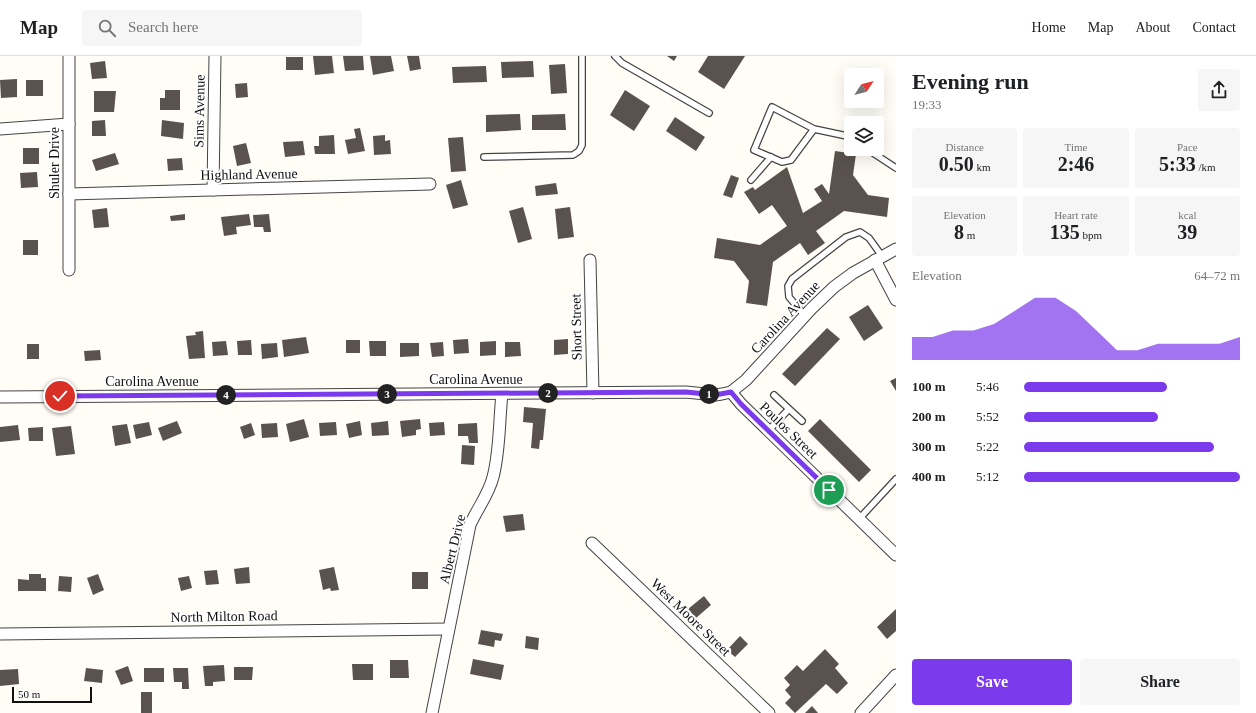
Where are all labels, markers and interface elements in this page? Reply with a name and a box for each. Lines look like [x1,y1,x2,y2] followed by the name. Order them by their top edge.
[82,10,362,46] search box
[20,17,58,38] text: Map
[96,17,118,39] icon: search
[128,19,198,35] text: Search here
[1032,20,1066,35] text: Home
[1088,20,1113,35] text: Map
[1135,20,1170,35] text: About
[1192,20,1236,35] text: Contact
[844,68,884,108] north arrow
[844,68,884,156] map controls
[912,69,1029,94] text: Evening run
[1198,69,1240,111] button: share
[191,74,208,148] street label: Sims Avenue
[912,97,942,112] text: 19:33
[844,116,884,156] button: layers
[47,127,62,199] street label: Shuler Drive
[945,141,984,153] text: Distance
[1065,141,1087,153] text: Time
[1177,141,1198,153] text: Pace
[939,153,974,175] text: 0.50
[1058,153,1094,175] text: 2:46
[1159,153,1196,175] text: 5:33
[974,161,991,173] text: km
[1196,161,1216,173] text: /km
[200,166,298,183] street label: Highland Avenue
[944,209,986,221] text: Elevation
[1054,209,1098,221] text: Heart rate
[1178,209,1196,221] text: kcal
[954,221,964,243] text: 8
[1050,221,1080,243] text: 135
[1177,221,1197,243] text: 39
[964,229,975,241] text: m
[1080,229,1102,241] text: bpm
[912,268,962,283] text: Elevation
[1194,268,1240,283] text: 64–72 m
[748,278,823,357] street label: Carolina Avenue
[568,294,585,360] street label: Short Street
[429,372,523,387] street label: Carolina Avenue
[105,374,199,389] street label: Carolina Avenue
[43,379,77,413] pin
[912,379,946,394] text: 100 m
[976,379,999,394] text: 5:46
[538,383,558,403] pin: 2
[377,384,397,404] pin: 3
[699,384,719,404] pin: 1
[49,385,71,407] icon: check
[216,385,236,405] pin: 4
[545,387,551,399] text: 2
[384,388,390,400] text: 3
[706,388,712,400] text: 1
[223,389,229,401] text: 4
[757,399,821,462] street label: Poulos Street
[912,409,946,424] text: 200 m
[976,409,999,424] text: 5:52
[912,439,946,454] text: 300 m
[976,439,999,454] text: 5:22
[912,469,946,484] text: 400 m
[976,469,999,484] text: 5:12
[812,473,846,507] pin
[818,479,840,501] icon: arrive
[437,513,468,585] street label: Albert Drive
[648,576,734,659] street label: West Moore Street
[170,608,278,625] street label: North Milton Road
[912,659,1072,705] button: Save
[1080,659,1240,705] button: Share
[12,685,92,704] scale bar
[18,688,40,700] text: 50 m

